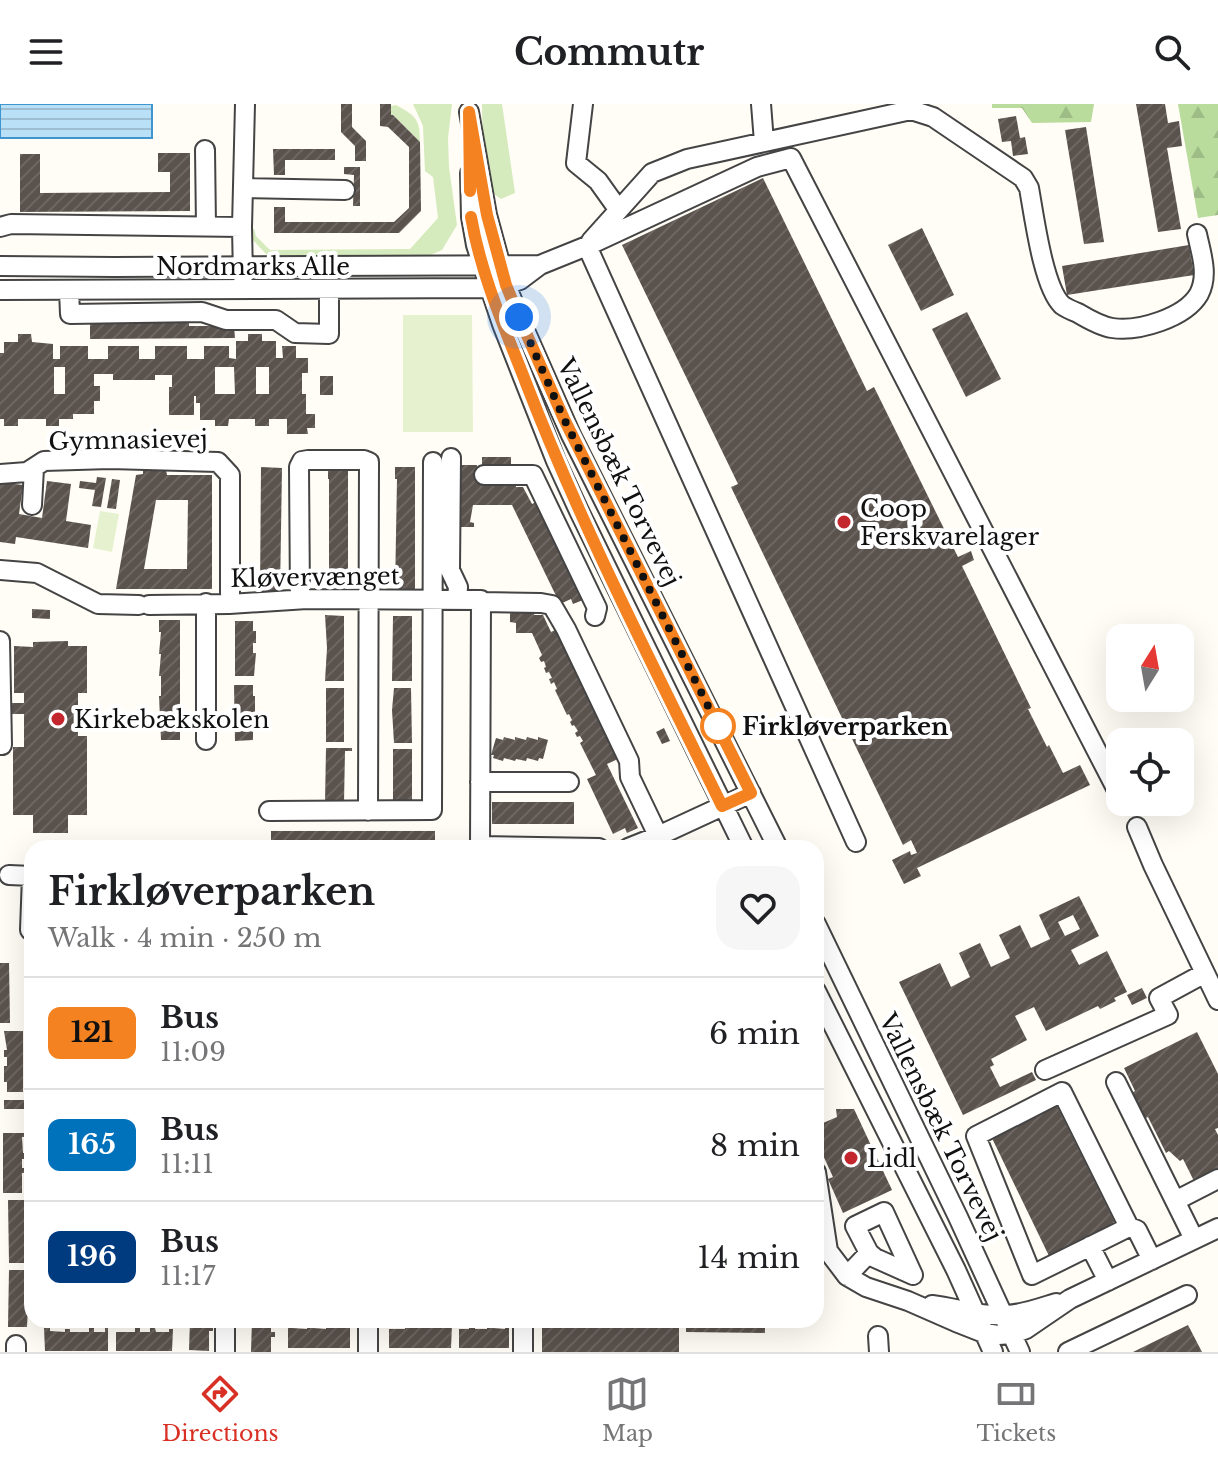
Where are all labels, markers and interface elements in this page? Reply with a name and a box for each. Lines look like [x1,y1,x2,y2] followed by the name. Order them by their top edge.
[24,30,68,74] icon: menu
[514,30,704,75] text: Commutr
[1150,30,1194,74] icon: search
[156,252,350,281] street label: Nordmarks Alle
[499,297,539,337] your location
[551,352,687,591] street label: Vallensbæk Torvevej
[48,424,208,456] street label: Gymnasievej
[860,494,1040,551] place label: Coop Ferskvarelager
[835,513,853,531] marker: Coop Ferskvarelager
[230,561,400,593] street label: Kløvervænget
[1106,624,1194,712] north arrow
[1106,624,1194,816] map controls
[74,705,270,734] place label: Kirkebækskolen
[701,709,735,743] marker: Firkløverparken
[49,710,67,728] marker: Kirkebækskolen
[742,712,949,741] place label: Firkløverparken
[1106,728,1194,816] button: locate
[716,866,800,950] button: heart
[48,868,375,915] text: Firkløverparken
[48,922,322,954] text: Walk · 4 min · 250 m
[160,999,219,1036] text: Bus
[873,1007,1009,1246] street label: Vallensbæk Torvevej
[71,1015,113,1050] text: 121
[709,1015,800,1052] text: 6 min
[160,1036,226,1068] text: 11:09
[160,1111,219,1148] text: Bus
[68,1127,116,1162] text: 165
[710,1127,800,1164] text: 8 min
[867,1144,917,1173] place label: Lidl
[160,1148,214,1180] text: 11:11
[842,1149,860,1167] marker: Lidl
[160,1223,219,1260] text: Bus
[67,1239,117,1274] text: 196
[697,1239,800,1276] text: 14 min
[160,1260,215,1292] text: 11:17
[162,1372,279,1447] tab: Directions
[602,1372,653,1447] tab: Map
[976,1372,1056,1447] tab: Tickets

